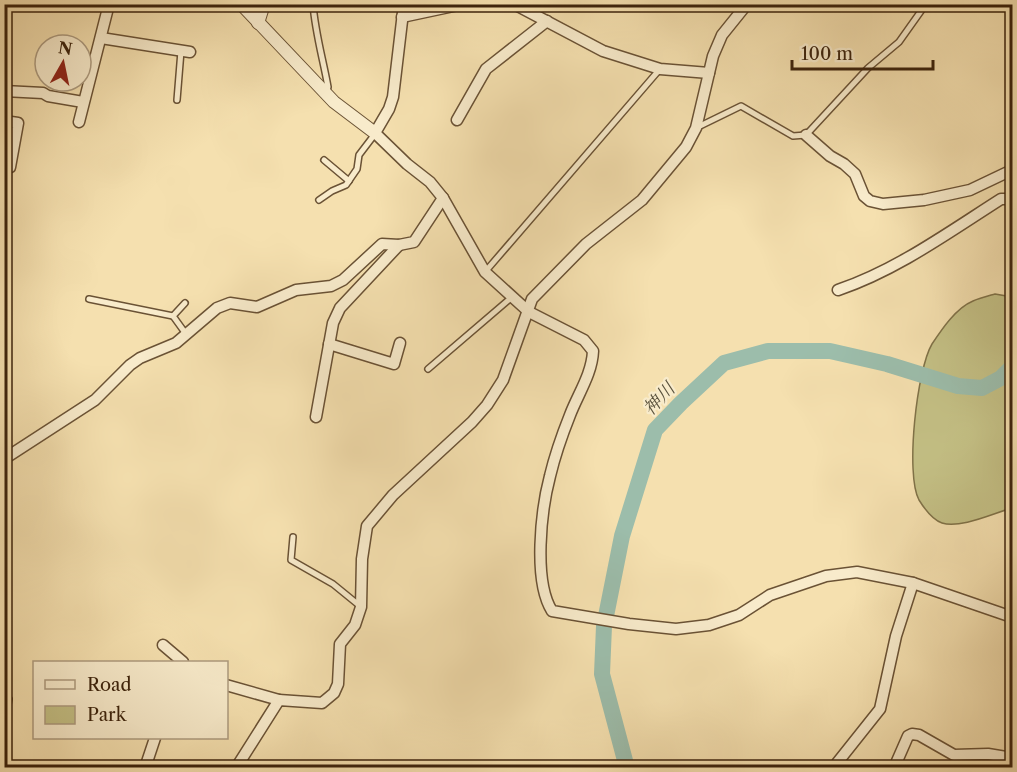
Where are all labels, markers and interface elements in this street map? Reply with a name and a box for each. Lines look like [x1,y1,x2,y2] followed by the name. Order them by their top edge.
[33,33,93,93] north arrow
[792,33,933,71] scale bar
[57,37,74,59] text: N
[801,43,853,65] text: 100 m
[639,377,681,420] water label: 神川
[33,661,228,739] legend
[87,674,132,696] text: Road
[87,704,128,726] text: Park

